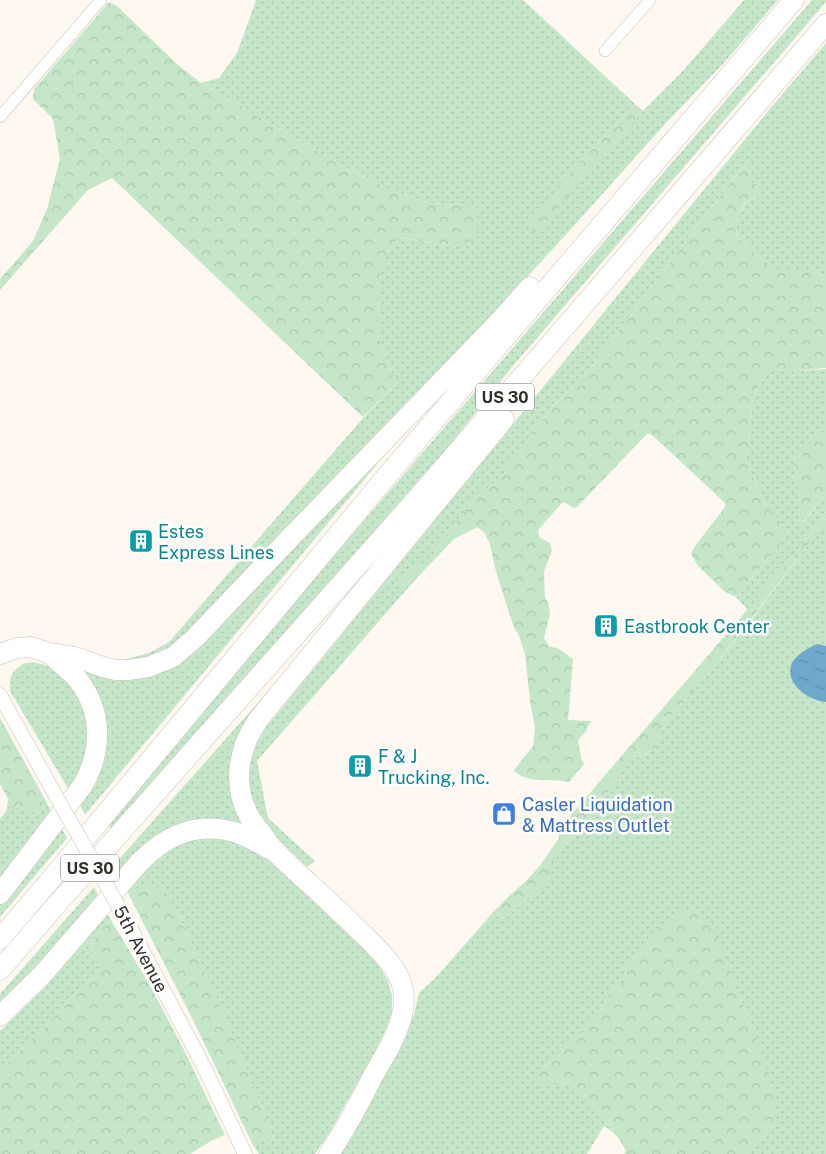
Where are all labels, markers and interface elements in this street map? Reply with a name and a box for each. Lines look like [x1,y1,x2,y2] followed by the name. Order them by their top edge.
[476,384,534,411] road number: US 30
[158,521,274,563] place label: Estes Express Lines
[128,528,154,554] building icon: Estes Express Lines
[593,613,619,639] building icon: Eastbrook Center
[624,616,770,637] place label: Eastbrook Center
[378,746,489,788] place label: F & J Trucking, Inc.
[347,753,373,779] building icon: F & J Trucking, Inc.
[522,794,673,836] place label: Casler Liquidation & Mattress Outlet
[491,801,517,827] shop icon: Casler Liquidation & Mattress Outlet
[61,854,119,881] road number: US 30
[109,902,173,996] street label: 5th Avenue

